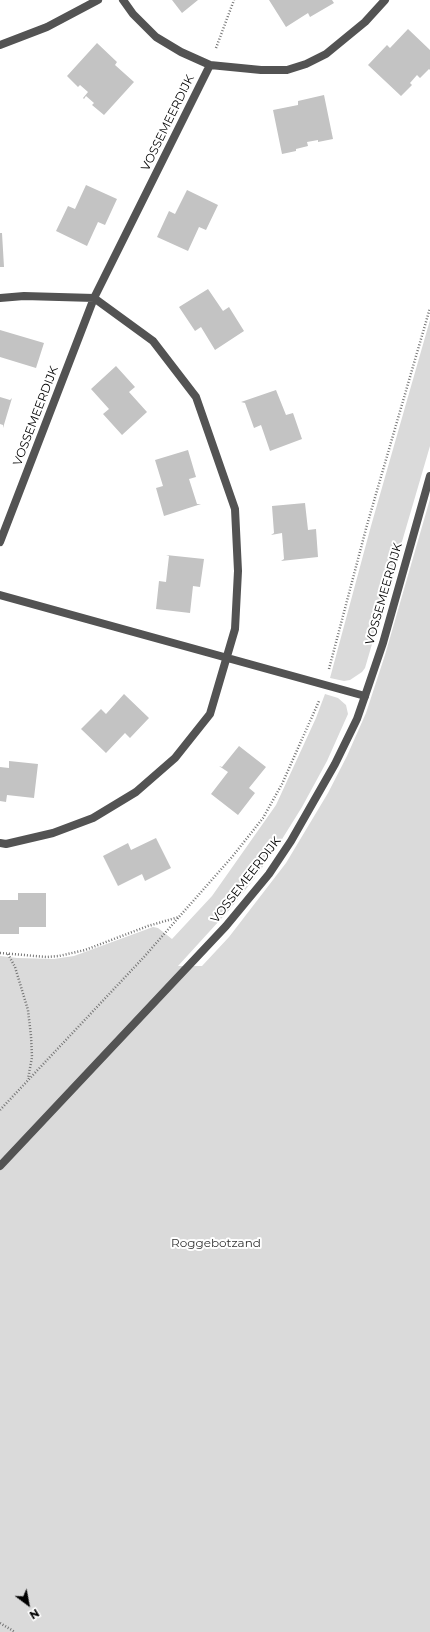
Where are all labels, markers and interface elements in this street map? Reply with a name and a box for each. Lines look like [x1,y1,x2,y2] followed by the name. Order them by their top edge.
[138,73,198,173] street label: VOSSEMEERDIJK
[10,364,62,468] street label: VOSSEMEERDIJK
[363,541,405,647] street label: VOSSEMEERDIJK
[208,834,284,926] street label: VOSSEMEERDIJK
[171,1236,261,1250] park label: Roggebotzand
[8,1584,48,1624] north arrow
[27,1606,42,1622] text: N

